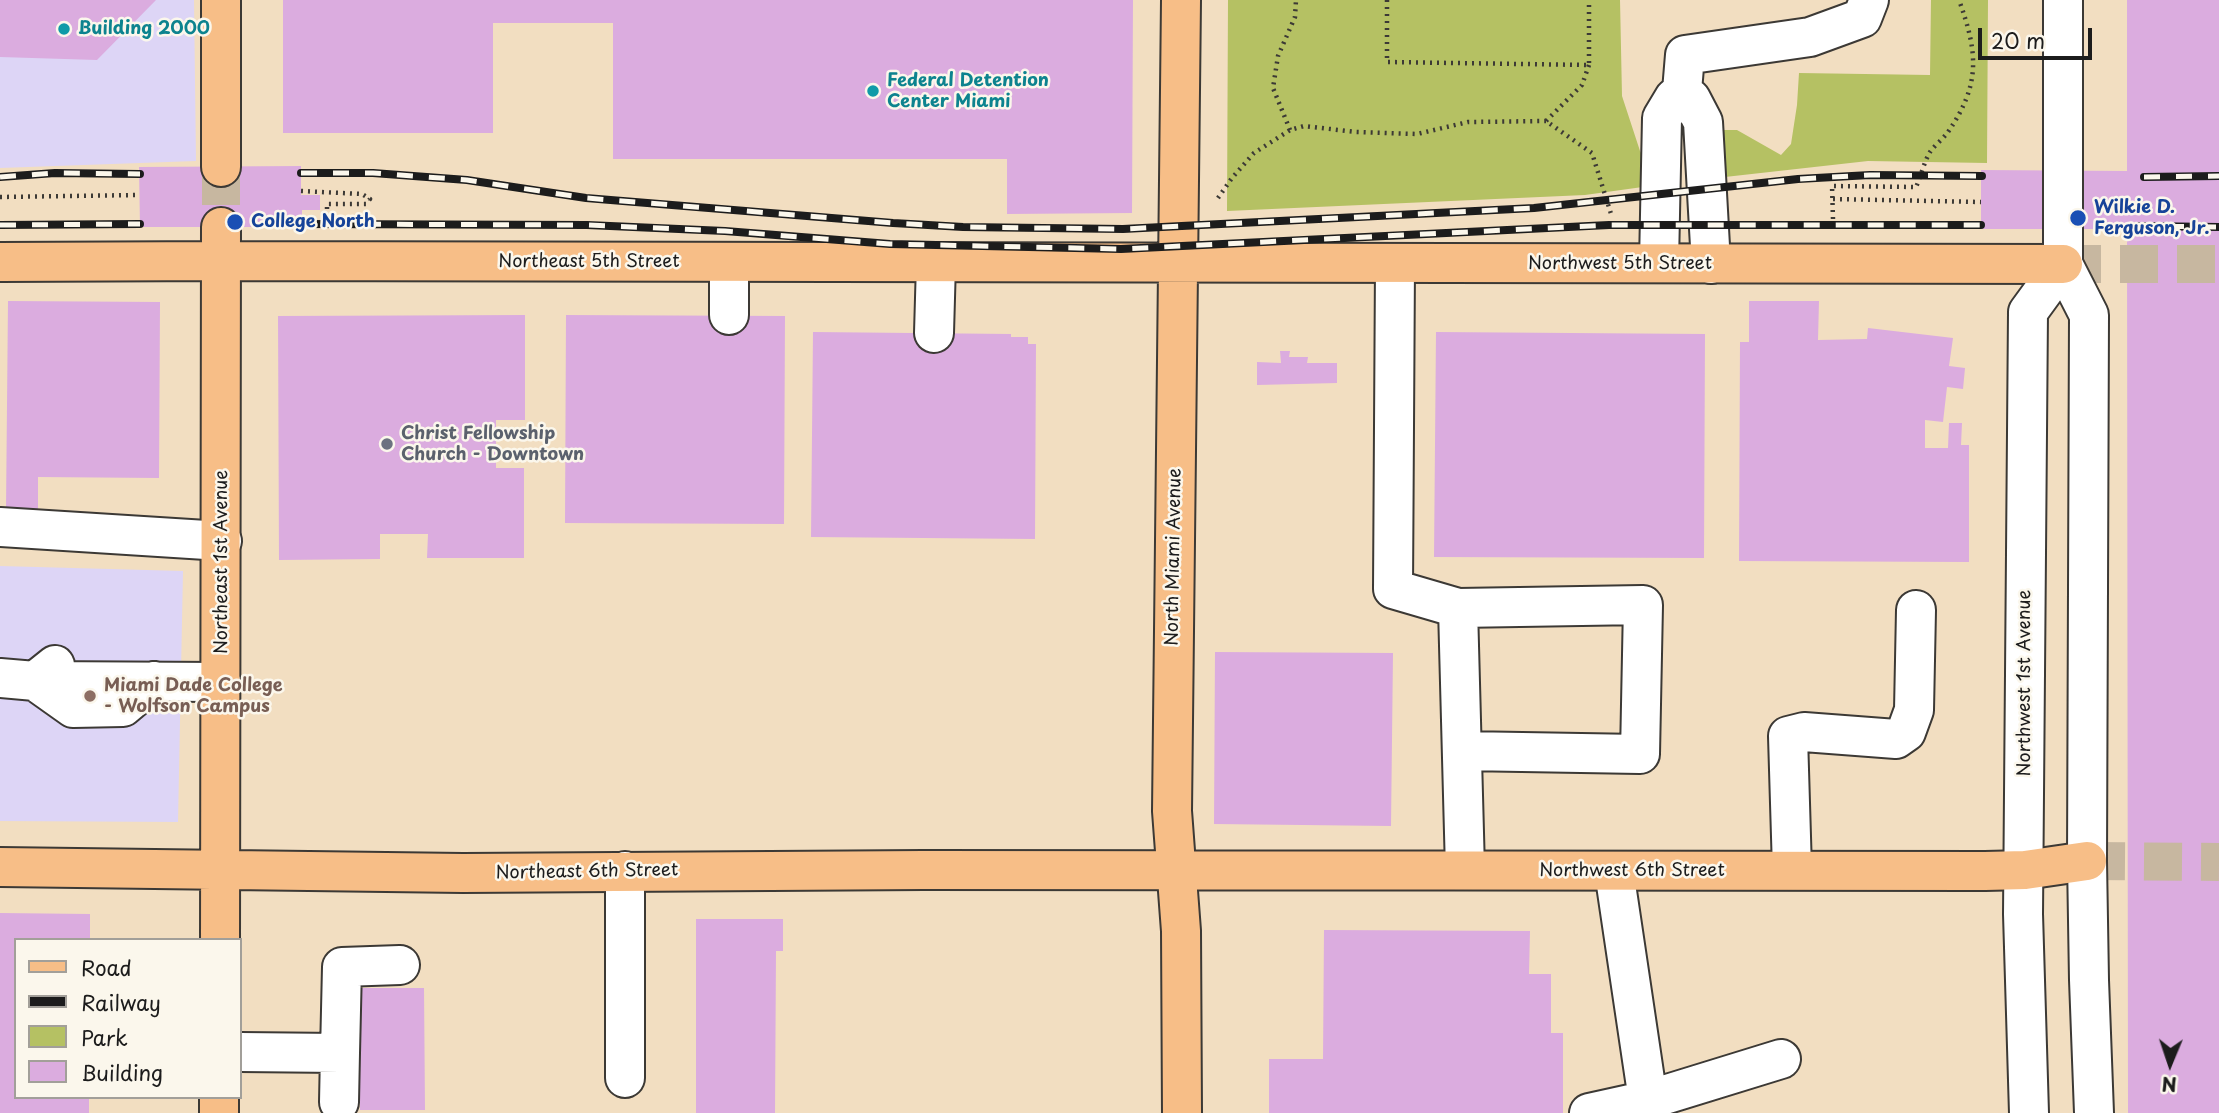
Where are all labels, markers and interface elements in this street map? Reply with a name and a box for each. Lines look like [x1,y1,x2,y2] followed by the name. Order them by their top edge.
[1981,14,2095,58] scale bar
[78,18,210,40] place label: Building 2000
[56,21,72,37] marker: Building 2000
[1991,24,2045,56] text: 20 m
[887,70,1049,112] place label: Federal Detention Center Miami
[865,83,881,99] marker: Federal Detention Center Miami
[2094,197,2209,240] place label: Wilkie D. Ferguson, Jr.
[2068,208,2088,228] marker: Wilkie D. Ferguson, Jr.
[251,211,375,233] place label: College North
[225,212,245,232] marker: College North
[498,251,680,273] street label: Northeast 5th Street
[1528,253,1712,275] street label: Northwest 5th Street
[401,423,584,466] place label: Christ Fellowship Church - Downtown
[379,436,395,452] marker: Christ Fellowship Church - Downtown
[1162,468,1186,646] street label: North Miami Avenue
[211,470,233,654] street label: Northeast 1st Avenue
[2014,590,2036,776] street label: Northwest 1st Avenue
[104,675,282,718] place label: Miami Dade College - Wolfson Campus
[82,688,98,704] marker: Miami Dade College - Wolfson Campus
[495,860,679,884] street label: Northeast 6th Street
[1539,860,1725,882] street label: Northwest 6th Street
[14,938,242,1099] legend
[81,951,132,983] text: Road
[81,986,161,1018] text: Railway
[81,1021,128,1053] text: Park
[2135,1029,2205,1099] north arrow
[81,1056,163,1088] text: Building
[2161,1071,2177,1099] text: N

